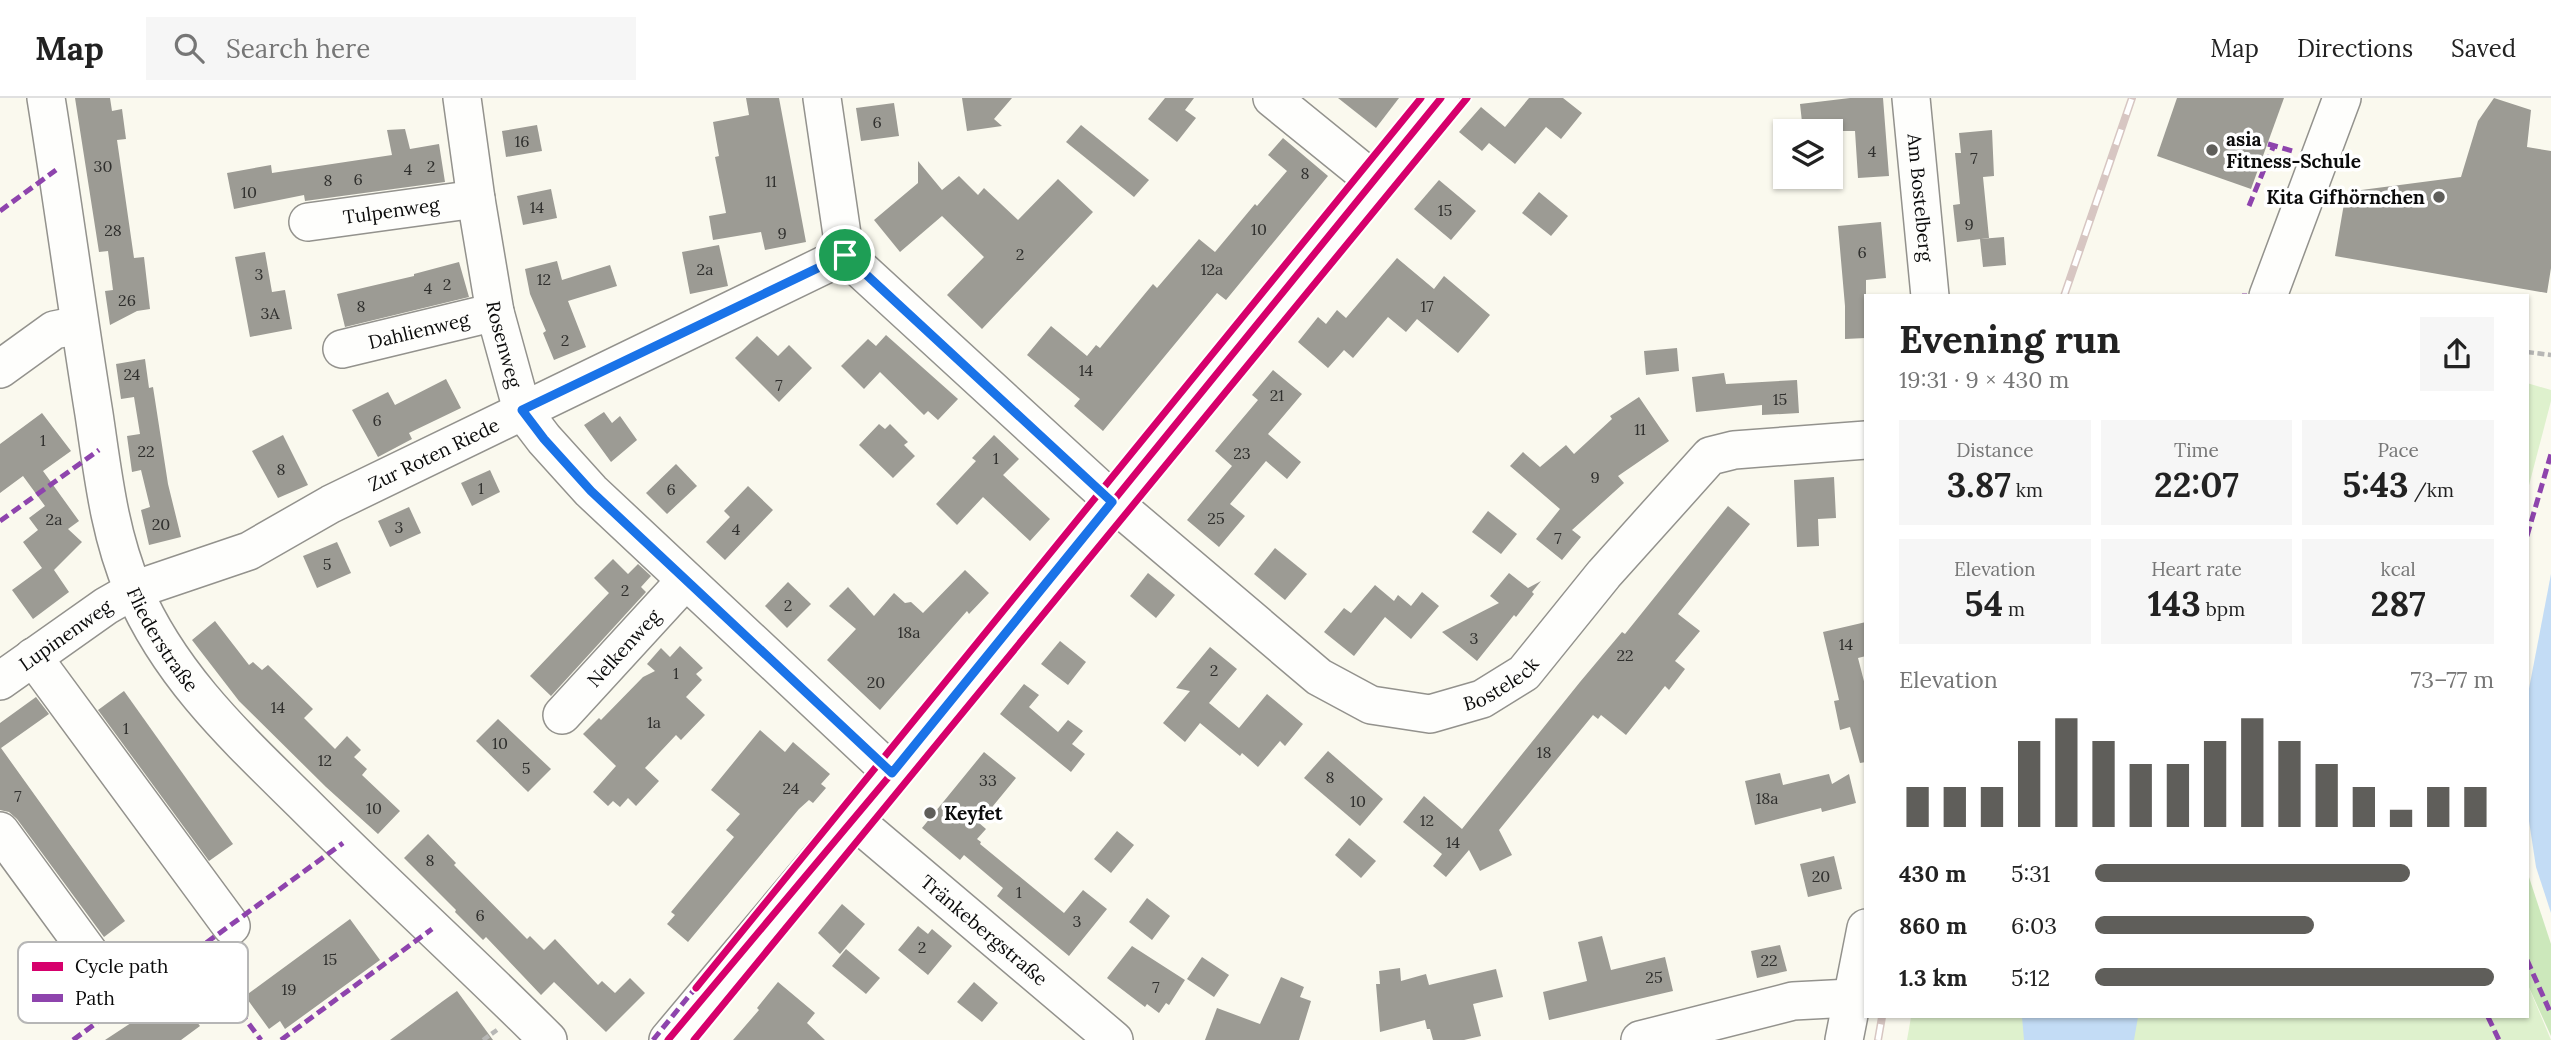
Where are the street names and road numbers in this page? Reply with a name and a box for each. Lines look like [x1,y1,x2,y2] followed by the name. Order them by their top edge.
[1902,131,1939,263] street label: Am Bostelberg
[341,192,441,229] street label: Tulpenweg
[481,299,527,391] street label: Rosenweg
[366,307,472,354] street label: Dahlienweg
[364,412,503,496] street label: Zur Roten Riede
[122,584,204,697] street label: Fliederstraße
[14,594,117,676] street label: Lupinenweg
[582,604,666,692] street label: Nelkenweg
[1461,652,1544,716] street label: Bosteleck
[916,870,1053,991] street label: Tränkebergstraße

